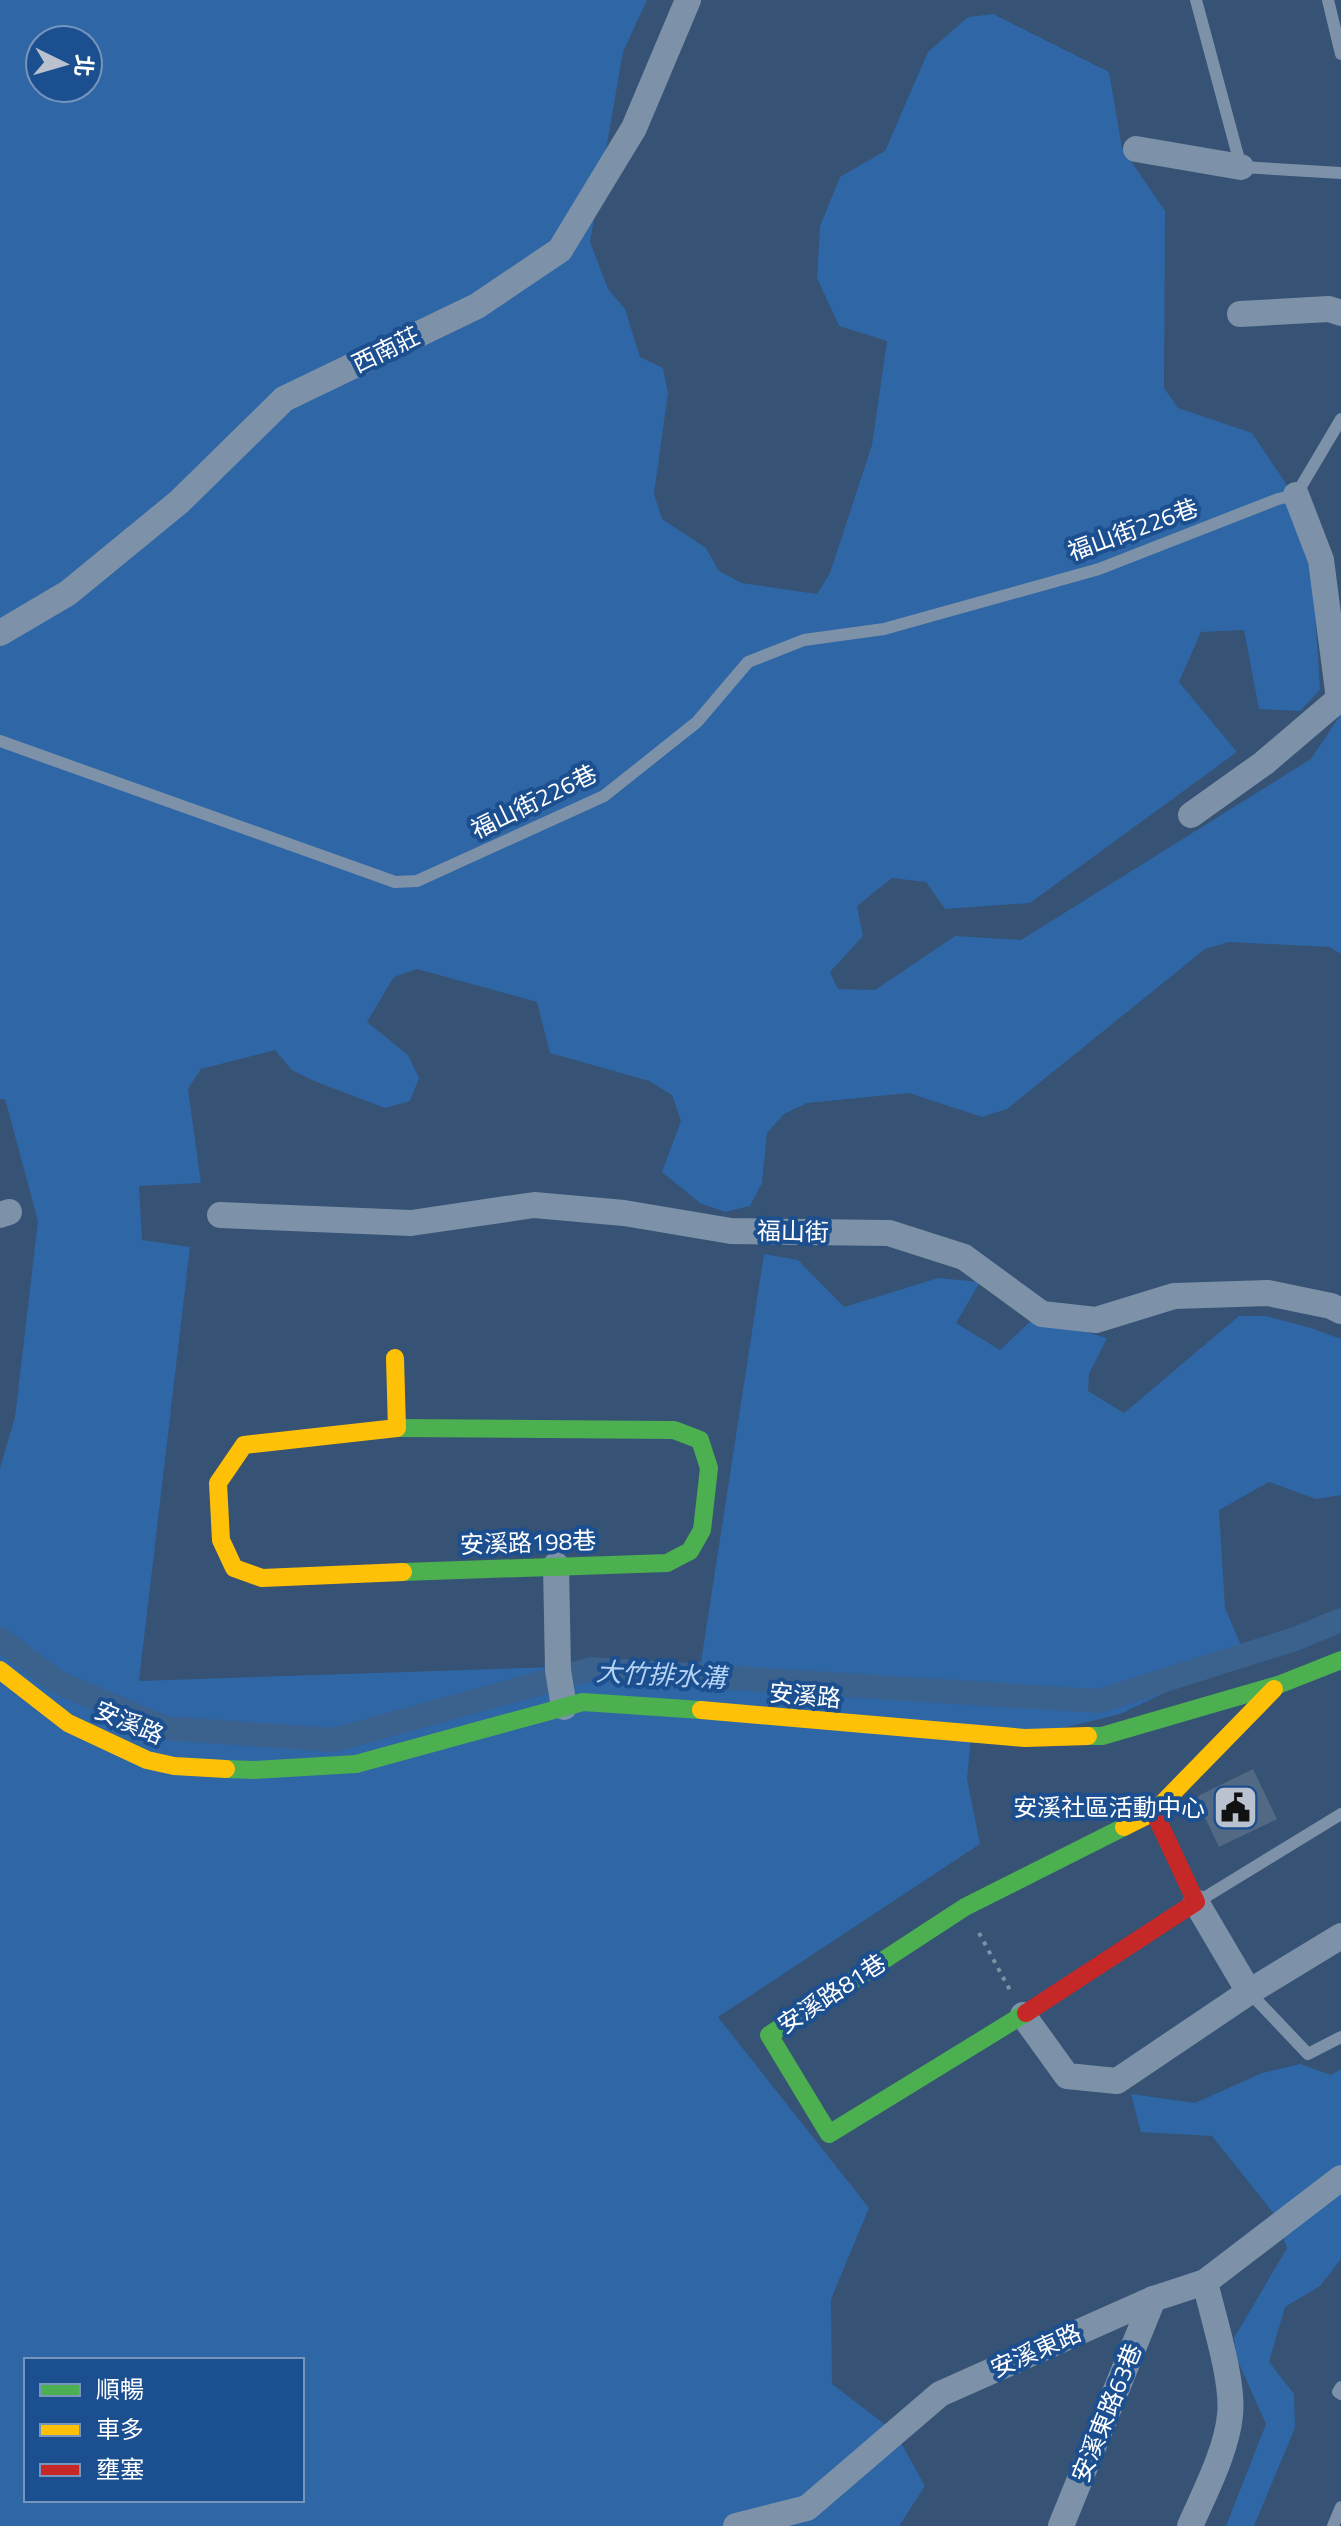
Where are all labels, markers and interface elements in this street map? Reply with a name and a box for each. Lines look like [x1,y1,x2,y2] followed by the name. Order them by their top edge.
[24,24,104,104] north arrow
[66,53,102,78] text: 北
[345,317,426,381] street label: 西南莊
[1062,489,1203,569] street label: 福山街226巷
[464,755,603,847] street label: 福山街226巷
[757,1212,829,1250] street label: 福山街
[459,1522,597,1562] street label: 安溪路198巷
[595,1652,731,1698] water label: 大竹排水溝
[768,1674,843,1716] street label: 安溪路
[89,1691,170,1753] street label: 安溪路
[1212,1784,1260,1832] public building icon: 安溪社區活動中心
[1013,1789,1205,1825] place label: 安溪社區活動中心
[770,1945,893,2042] street label: 安溪路81巷
[984,2314,1087,2386] street label: 安溪東路
[1062,2338,1150,2487] street label: 安溪東路63巷
[24,2358,304,2502] legend
[96,2371,144,2407] text: 順暢
[96,2411,144,2447] text: 車多
[96,2451,144,2487] text: 壅塞

